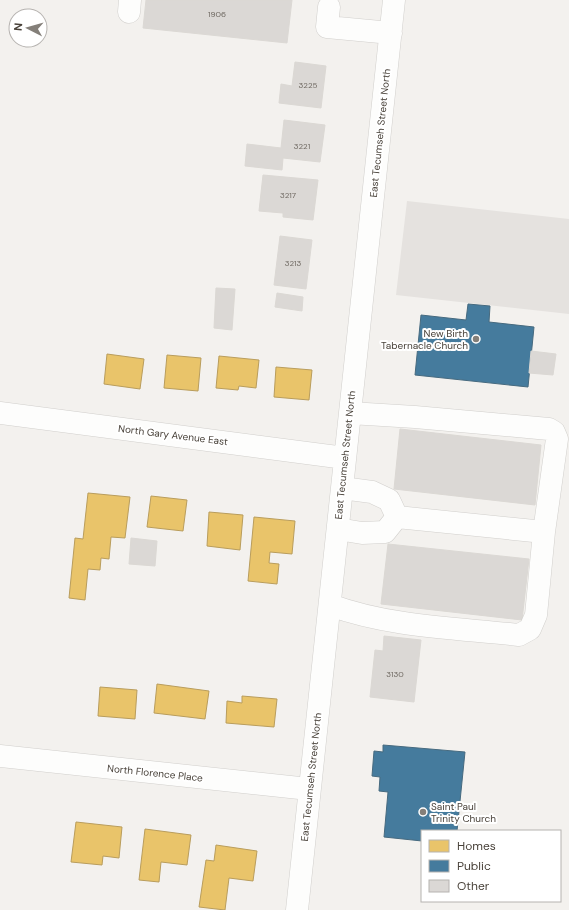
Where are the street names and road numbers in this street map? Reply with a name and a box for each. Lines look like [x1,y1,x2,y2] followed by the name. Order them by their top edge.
[367,68,393,198] street label: East Tecumseh Street North
[332,390,358,520] street label: East Tecumseh Street North
[117,422,229,448] street label: North Gary Avenue East
[298,712,324,842] street label: East Tecumseh Street North
[106,762,204,785] street label: North Florence Place

